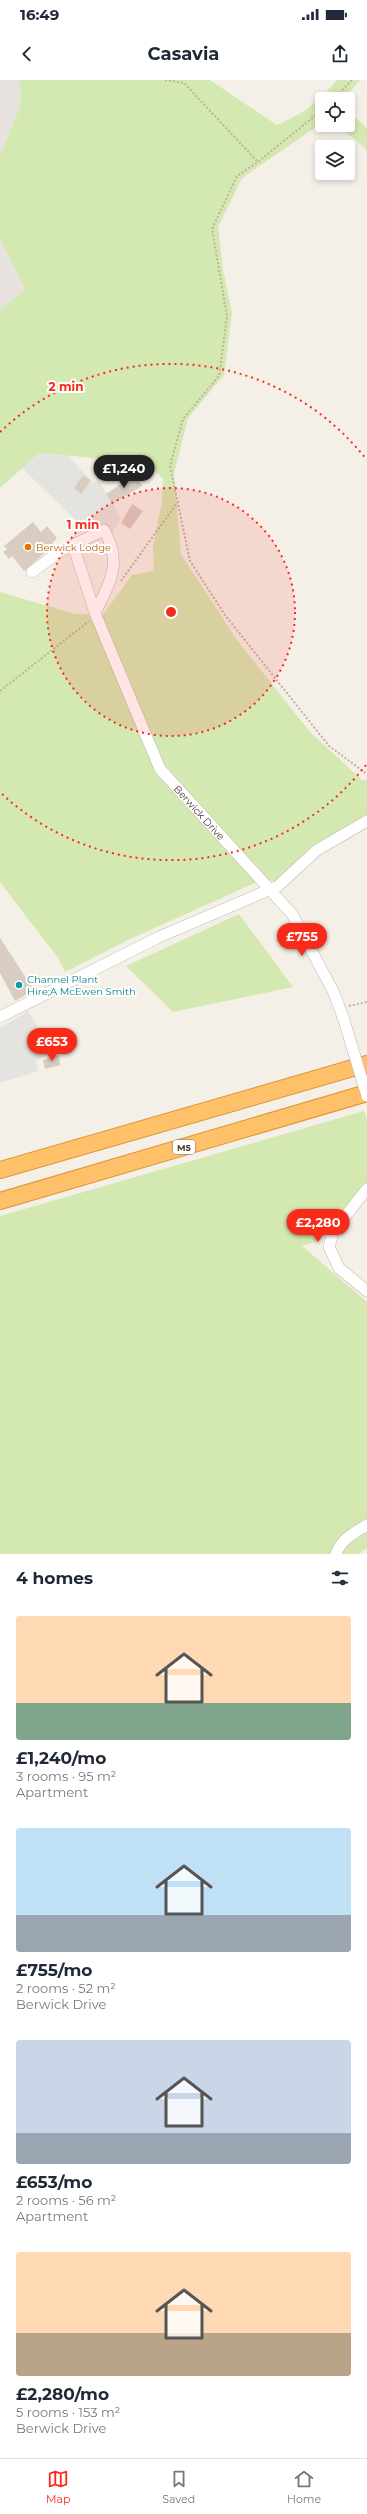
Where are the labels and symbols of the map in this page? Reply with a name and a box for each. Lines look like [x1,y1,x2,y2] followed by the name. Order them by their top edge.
[49,379,83,394] text: 2 min
[91,455,157,489] pin: £1,240
[67,517,99,532] text: 1 min
[36,541,111,554] place label: Berwick Lodge
[23,542,33,552] marker: Berwick Lodge
[164,605,178,619] centre of rings
[171,782,228,843] street label: Berwick Drive
[278,923,326,957] pin: £755
[27,973,136,998] place label: Channel Plant Hire;A McEwen Smith
[14,980,24,990] marker: Channel Plant Hire;A McEwen Smith
[28,1028,76,1062] pin: £653
[173,1140,195,1154] road number: M5
[285,1209,351,1243] pin: £2,280

